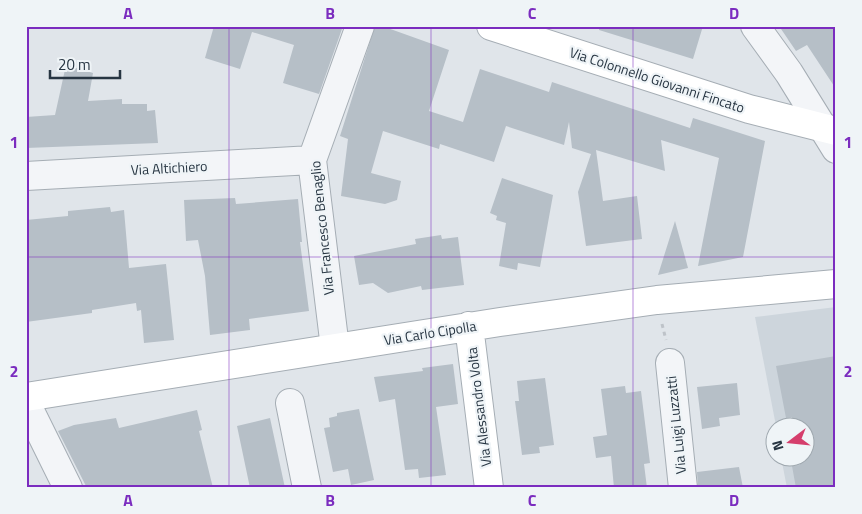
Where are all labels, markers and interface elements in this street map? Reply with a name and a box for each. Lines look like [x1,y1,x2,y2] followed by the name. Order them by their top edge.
[123,1,133,25] text: A
[325,1,335,25] text: B
[528,1,537,25] text: C
[729,1,739,25] text: D
[567,41,747,118] street label: Via Colonnello Giovanni Fincato
[50,48,120,80] scale bar
[58,53,91,76] text: 20 m
[10,130,18,154] text: 1
[844,130,852,154] text: 1
[130,155,208,180] street label: Via Altichiero
[304,160,339,296] street label: Via Francesco Benaglio
[382,315,478,350] street label: Via Carlo Cipolla
[461,346,496,468] street label: Via Alessandro Volta
[10,359,18,383] text: 2
[844,359,852,383] text: 2
[660,375,691,475] street label: Via Luigi Luzzatti
[764,416,814,466] north arrow
[766,438,788,453] text: N
[123,488,133,512] text: A
[325,488,335,512] text: B
[528,488,537,512] text: C
[729,488,739,512] text: D

